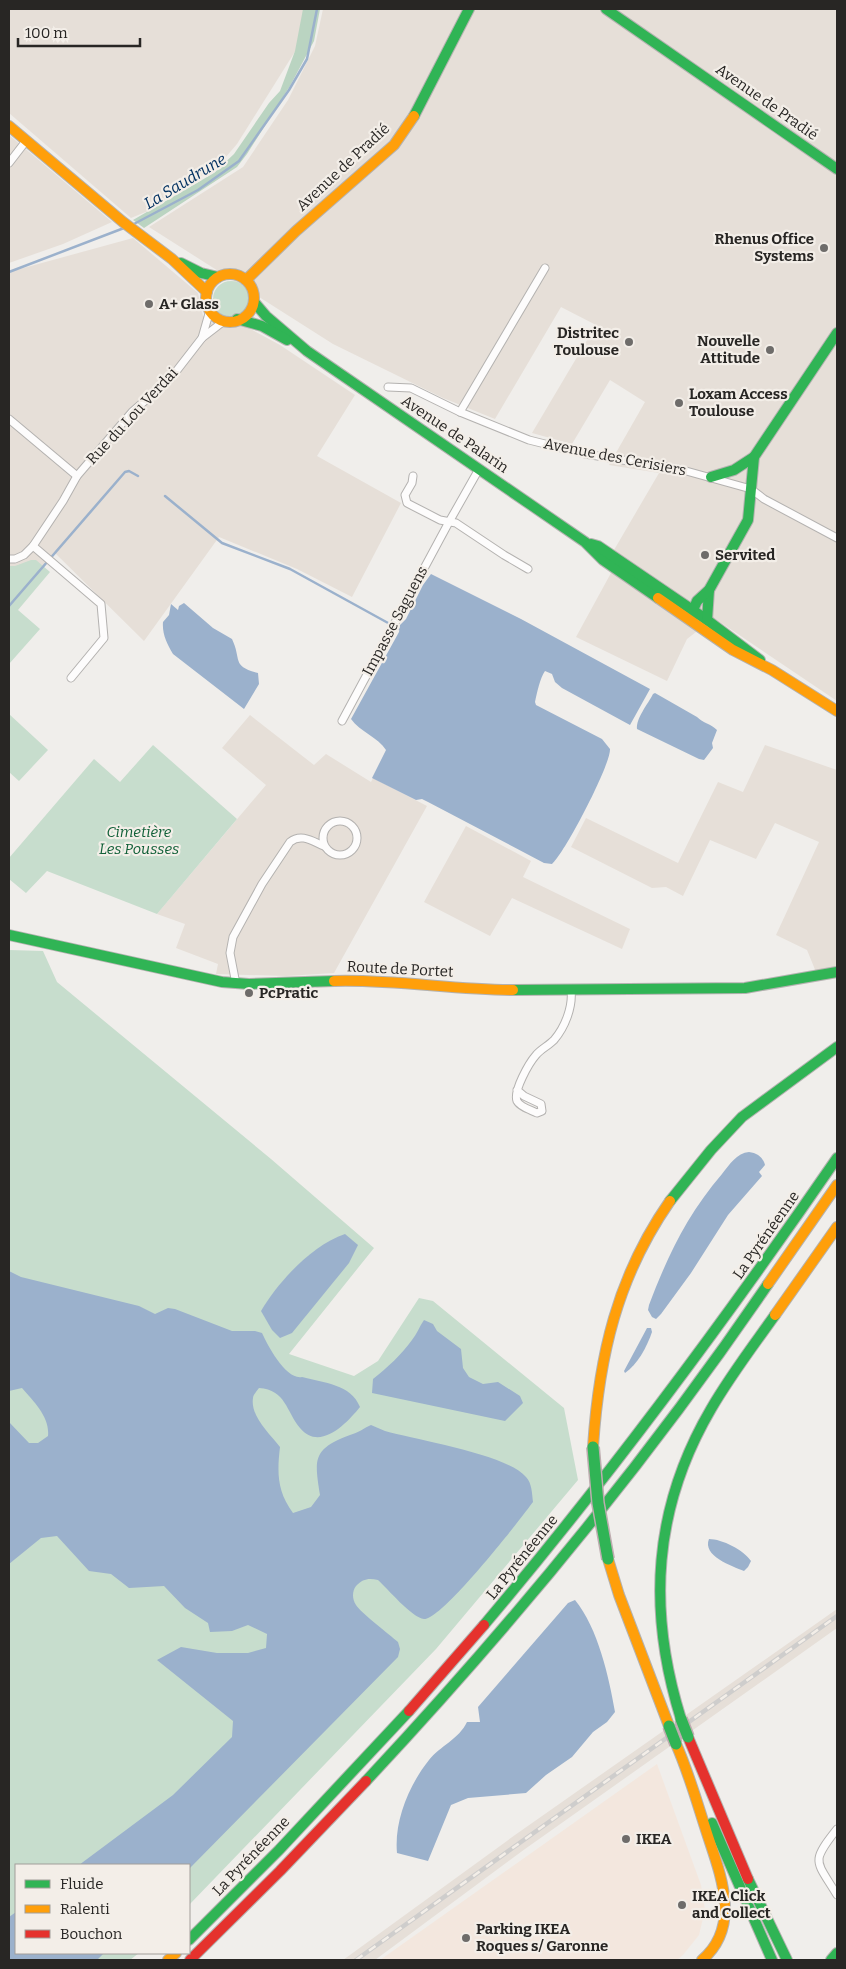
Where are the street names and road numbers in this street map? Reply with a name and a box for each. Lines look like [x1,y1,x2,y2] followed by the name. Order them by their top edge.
[712,60,822,144] street label: Avenue de Pradié
[293,119,393,215] street label: Avenue de Pradié
[83,364,182,468] street label: Rue du Lou Verdai
[398,391,512,477] street label: Avenue de Palarin
[542,434,688,480] street label: Avenue des Cerisiers
[358,563,432,679] street label: Impasse Saguens
[346,957,454,981] street label: Route de Portet
[729,1187,803,1283] street label: La Pyrénéenne
[482,1511,562,1603] street label: La Pyrénéenne
[209,1813,293,1899] street label: La Pyrénéenne

